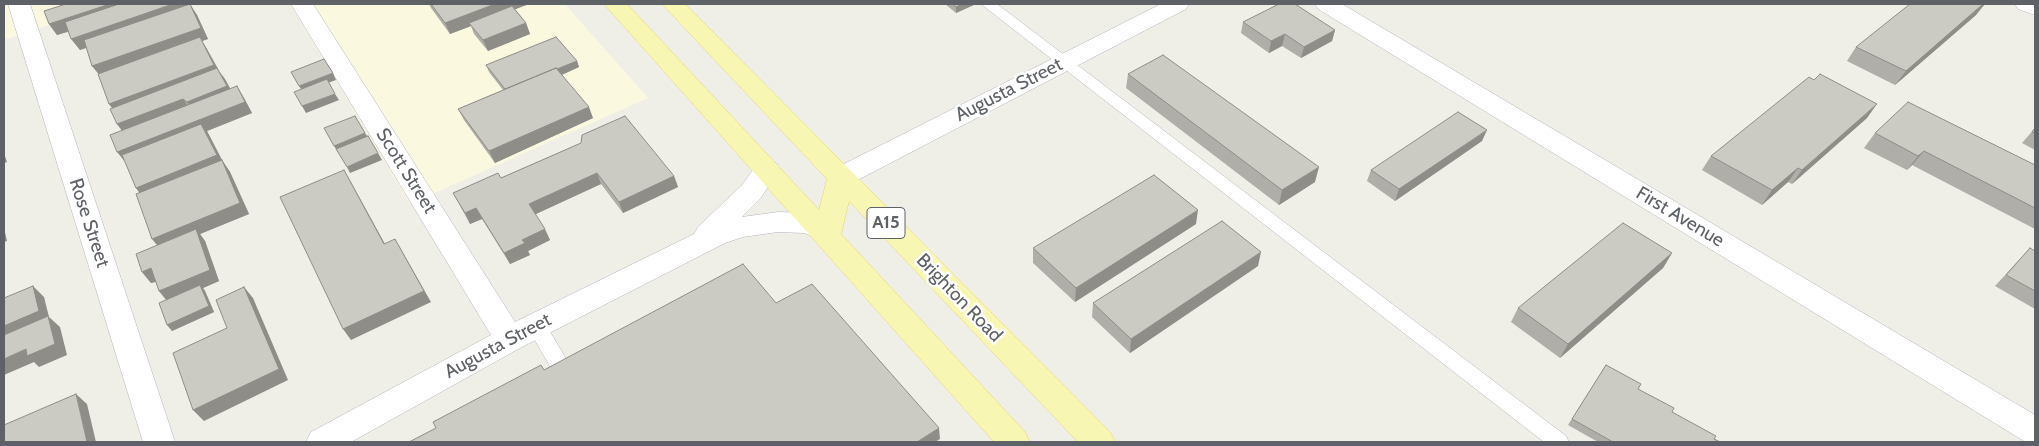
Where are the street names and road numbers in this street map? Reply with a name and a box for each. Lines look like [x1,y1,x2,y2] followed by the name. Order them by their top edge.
[952,53,1066,127] street label: Augusta Street
[371,124,441,218] street label: Scott Street
[64,176,114,270] street label: Rose Street
[1632,182,1728,252] street label: First Avenue
[867,208,905,238] road number: A15
[911,249,1007,347] street label: Brighton Road
[441,308,555,384] street label: Augusta Street

